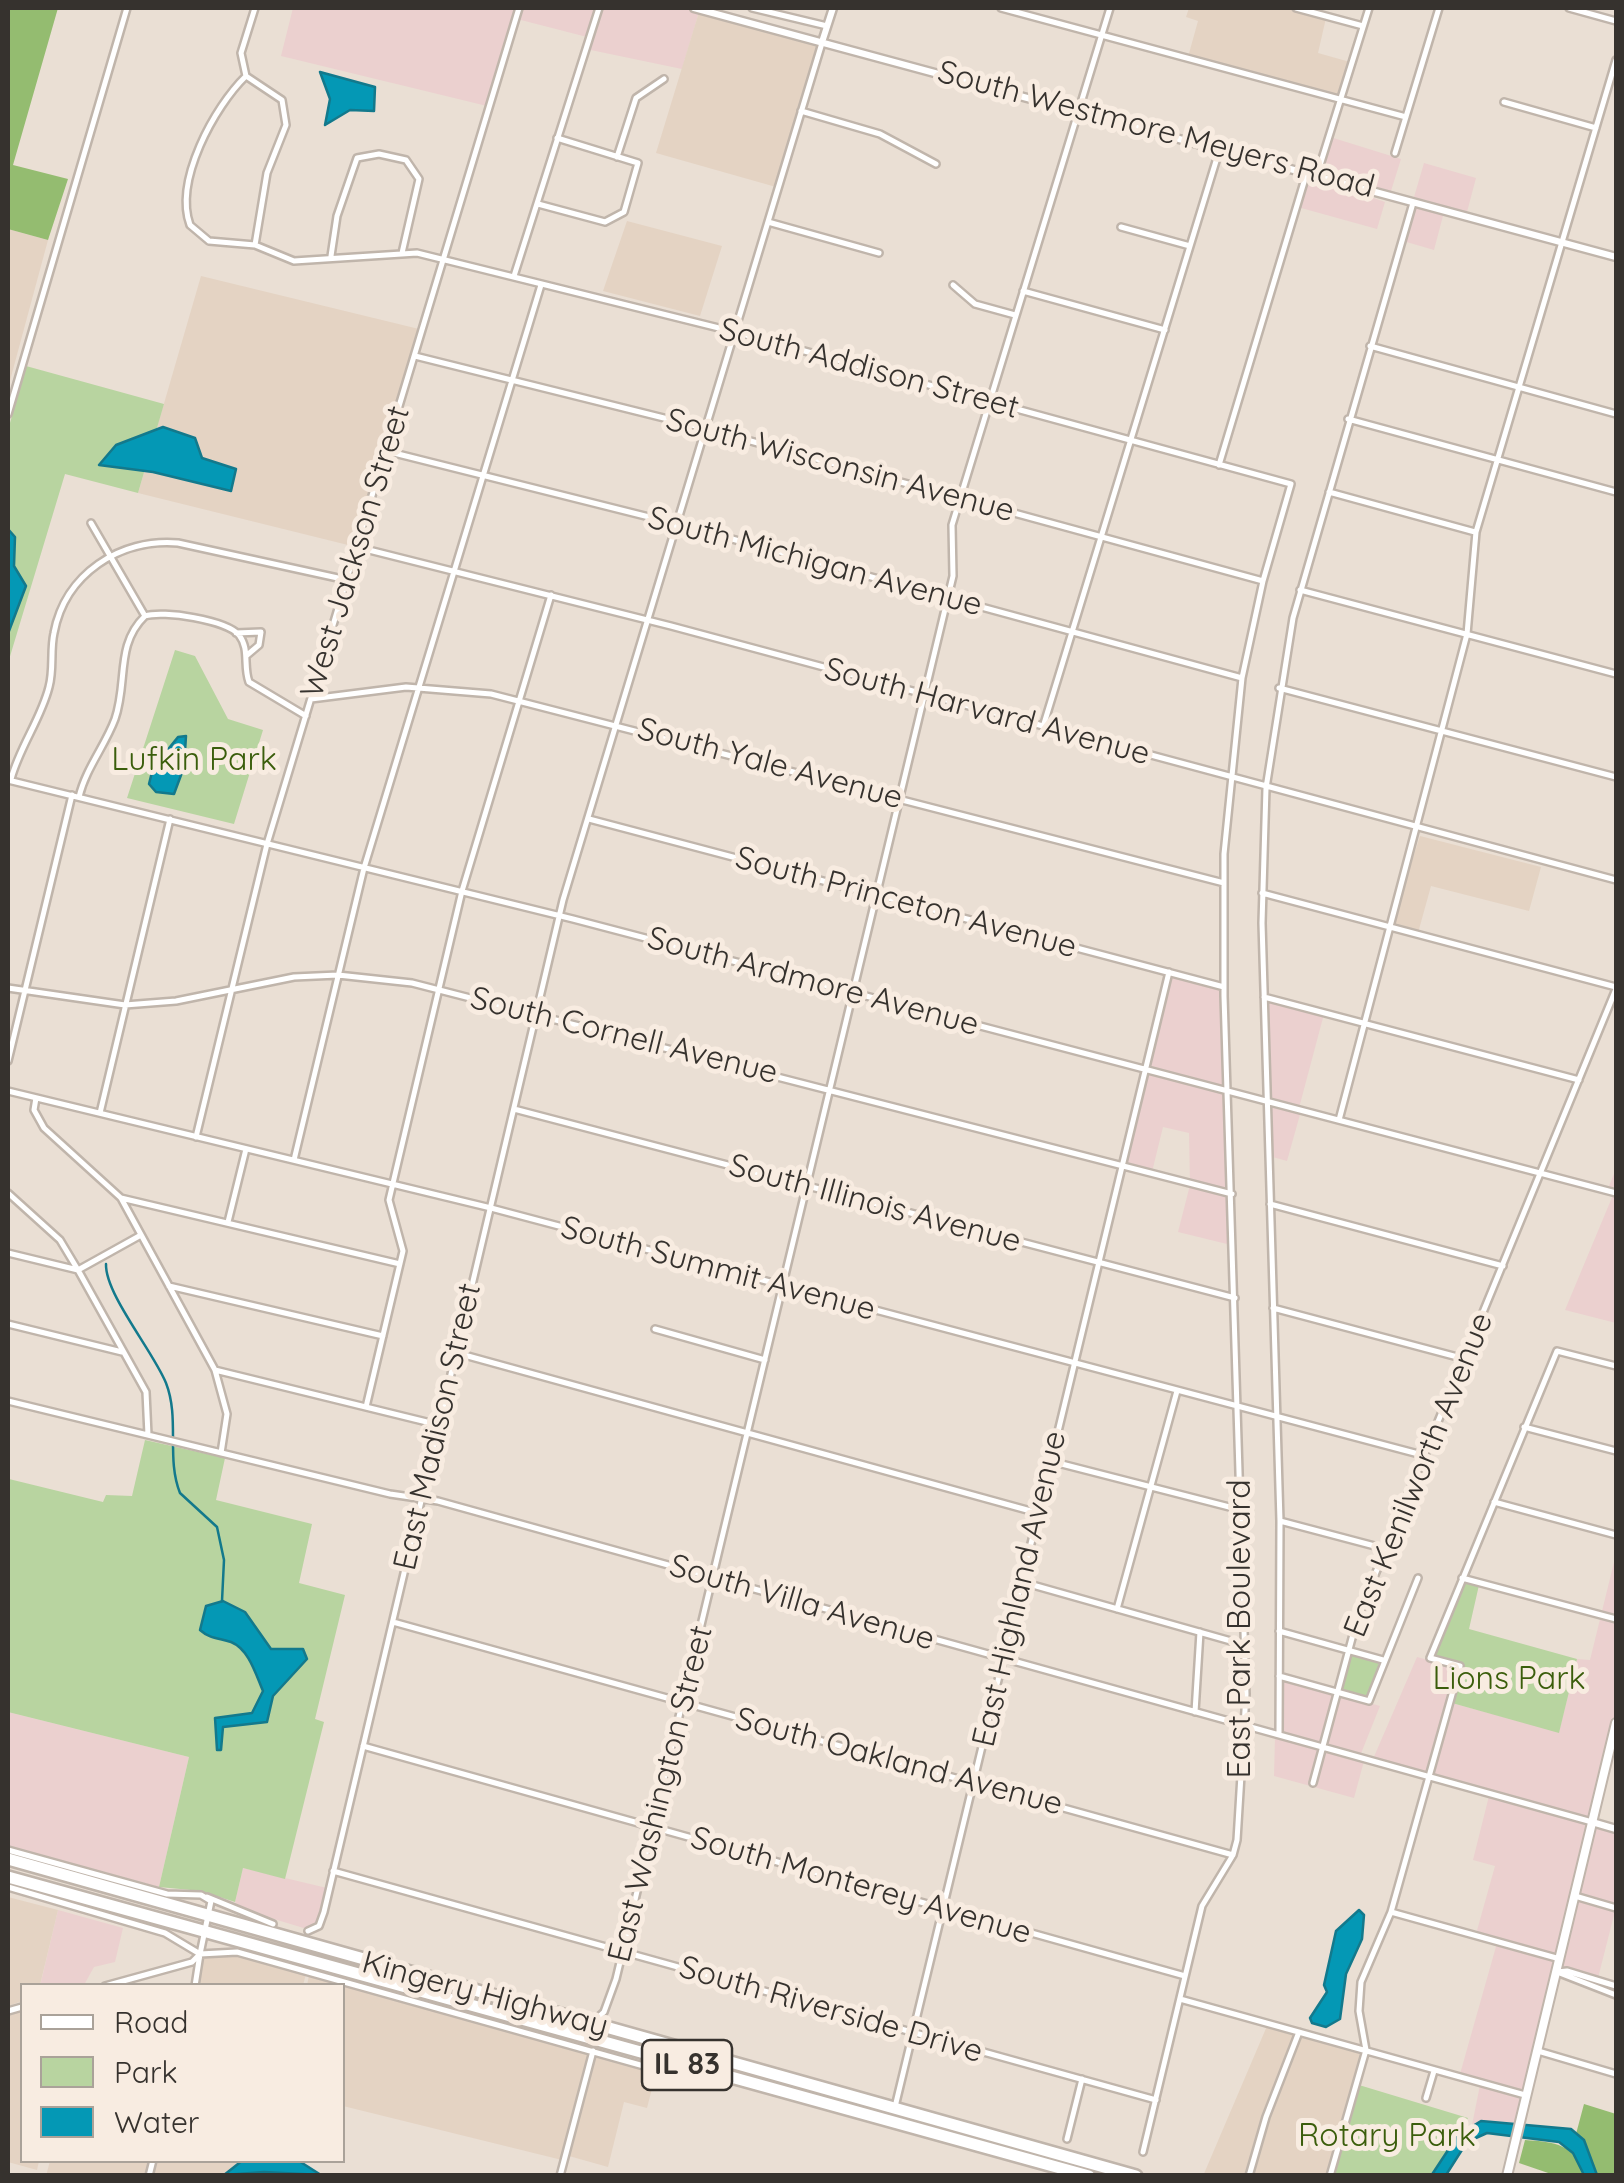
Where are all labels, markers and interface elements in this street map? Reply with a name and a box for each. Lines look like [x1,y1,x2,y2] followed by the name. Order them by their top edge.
[933,53,1379,207] street label: South Westmore Meyers Road
[715,311,1023,427] street label: South Addison Street
[293,401,419,703] street label: West Jackson Street
[662,401,1018,531] street label: South Wisconsin Avenue
[644,499,986,625] street label: South Michigan Avenue
[820,650,1154,774] street label: South Harvard Avenue
[633,710,907,818] street label: South Yale Avenue
[111,741,277,779] park label: Lufkin Park
[731,839,1081,967] street label: South Princeton Avenue
[643,919,983,1045] street label: South Ardmore Avenue
[466,979,782,1093] street label: South Cornell Avenue
[725,1147,1025,1261] street label: South Illinois Avenue
[557,1209,879,1329] street label: South Summit Avenue
[386,1280,490,1574] street label: East Madison Street
[1336,1307,1502,1643] street label: East Kenilworth Avenue
[965,1427,1075,1751] street label: East Highland Avenue
[1221,1479,1259,1779] street label: East Park Boulevard
[665,1547,939,1659] street label: South Villa Avenue
[601,1622,721,1966] street label: East Washington Street
[1432,1660,1586,1698] park label: Lions Park
[731,1700,1067,1824] street label: South Oakland Avenue
[686,1819,1036,1953] street label: South Monterey Avenue
[358,1944,612,2046] street label: Kingery Highway
[675,1948,987,2072] street label: South Riverside Drive
[20,1983,345,2163] legend
[114,2003,188,2041] text: Road
[642,2040,732,2090] road number: IL 83
[114,2053,178,2091] text: Park
[114,2103,199,2141] text: Water
[1298,2117,1476,2155] park label: Rotary Park

